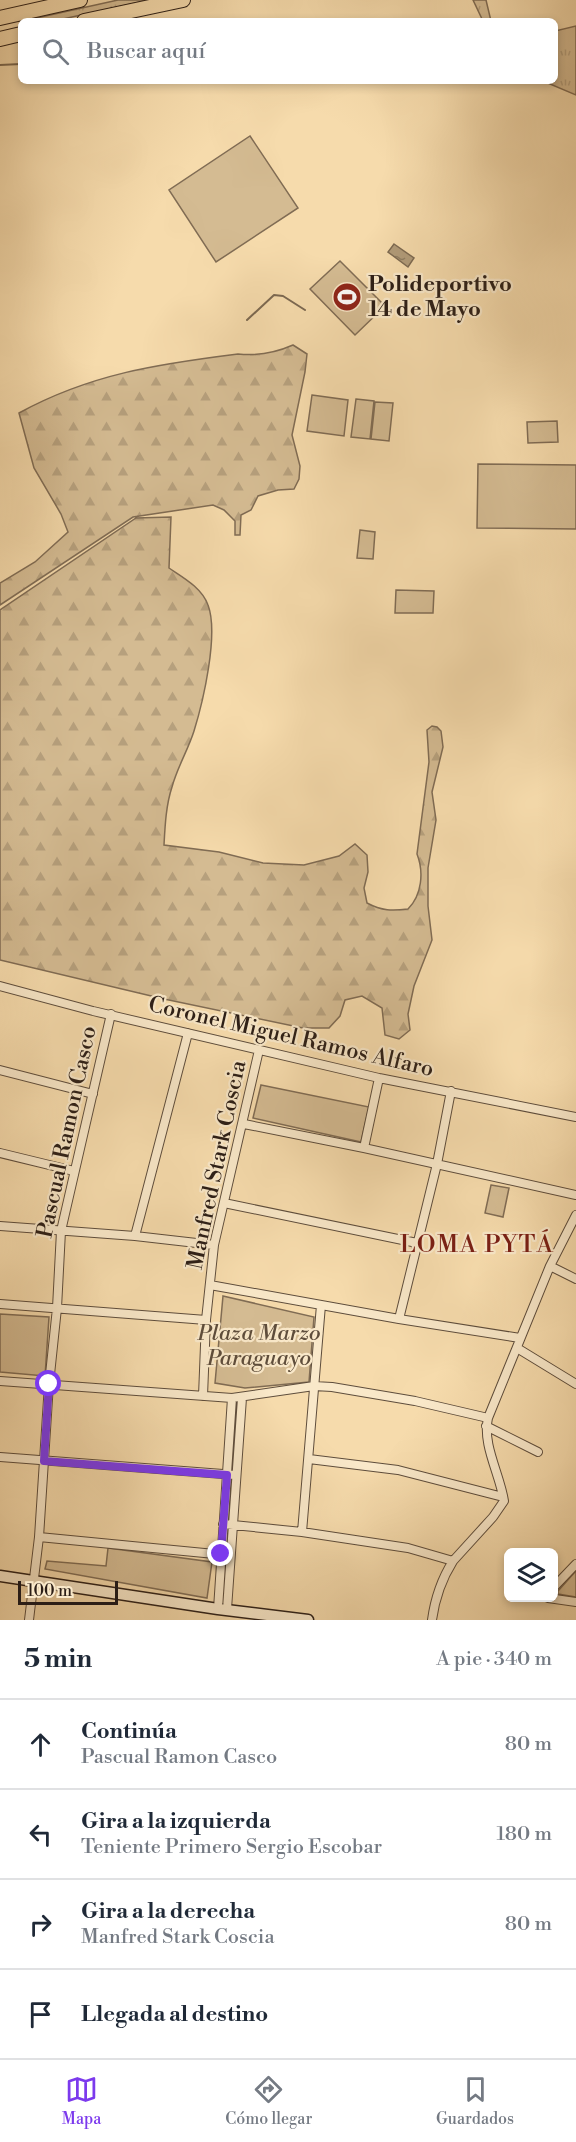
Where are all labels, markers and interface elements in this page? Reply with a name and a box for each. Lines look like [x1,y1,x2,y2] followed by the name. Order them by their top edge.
[18,18,558,84] search box
[39,35,72,68] icon: search
[87,38,205,65] text: Buscar aquí
[368,271,512,323] place label: Polideportivo 14 de Mayo
[331,281,363,313] sports icon: Polideportivo 14 de Mayo
[146,991,436,1083] street label: Coronel Miguel Ramos Alfaro
[31,1024,103,1240] street label: Pascual Ramon Casco
[182,1057,253,1272] street label: Manfred Stark Coscia
[400,1229,554,1260] district label: LOMA PYTÁ
[196,1320,321,1372] park label: Plaza Marzo Paraguayo
[35,1370,61,1396] route start
[207,1540,233,1566] route end
[504,1548,558,1602] map controls
[504,1548,558,1602] button: layers
[18,1578,118,1606] scale bar
[27,1581,72,1601] text: 100 m
[24,1643,92,1675] text: 5 min
[436,1647,552,1672] text: A pie · 340 m
[81,1718,177,1745] text: Continúa
[24,1728,57,1761] icon: ahead
[505,1732,552,1757] text: 80 m
[81,1745,277,1770] text: Pascual Ramon Casco
[81,1808,271,1835] text: Gira a la izquierda
[24,1818,57,1851] icon: left
[497,1822,552,1847] text: 180 m
[81,1835,382,1860] text: Teniente Primero Sergio Escobar
[81,1898,255,1925] text: Gira a la derecha
[24,1908,57,1941] icon: right
[505,1912,552,1937] text: 80 m
[81,1925,275,1950] text: Manfred Stark Coscia
[24,1998,57,2031] icon: arrive
[81,2001,268,2028] text: Llegada al destino
[62,2073,101,2129] tab: Mapa
[225,2073,312,2129] tab: Cómo llegar
[436,2073,514,2129] tab: Guardados

